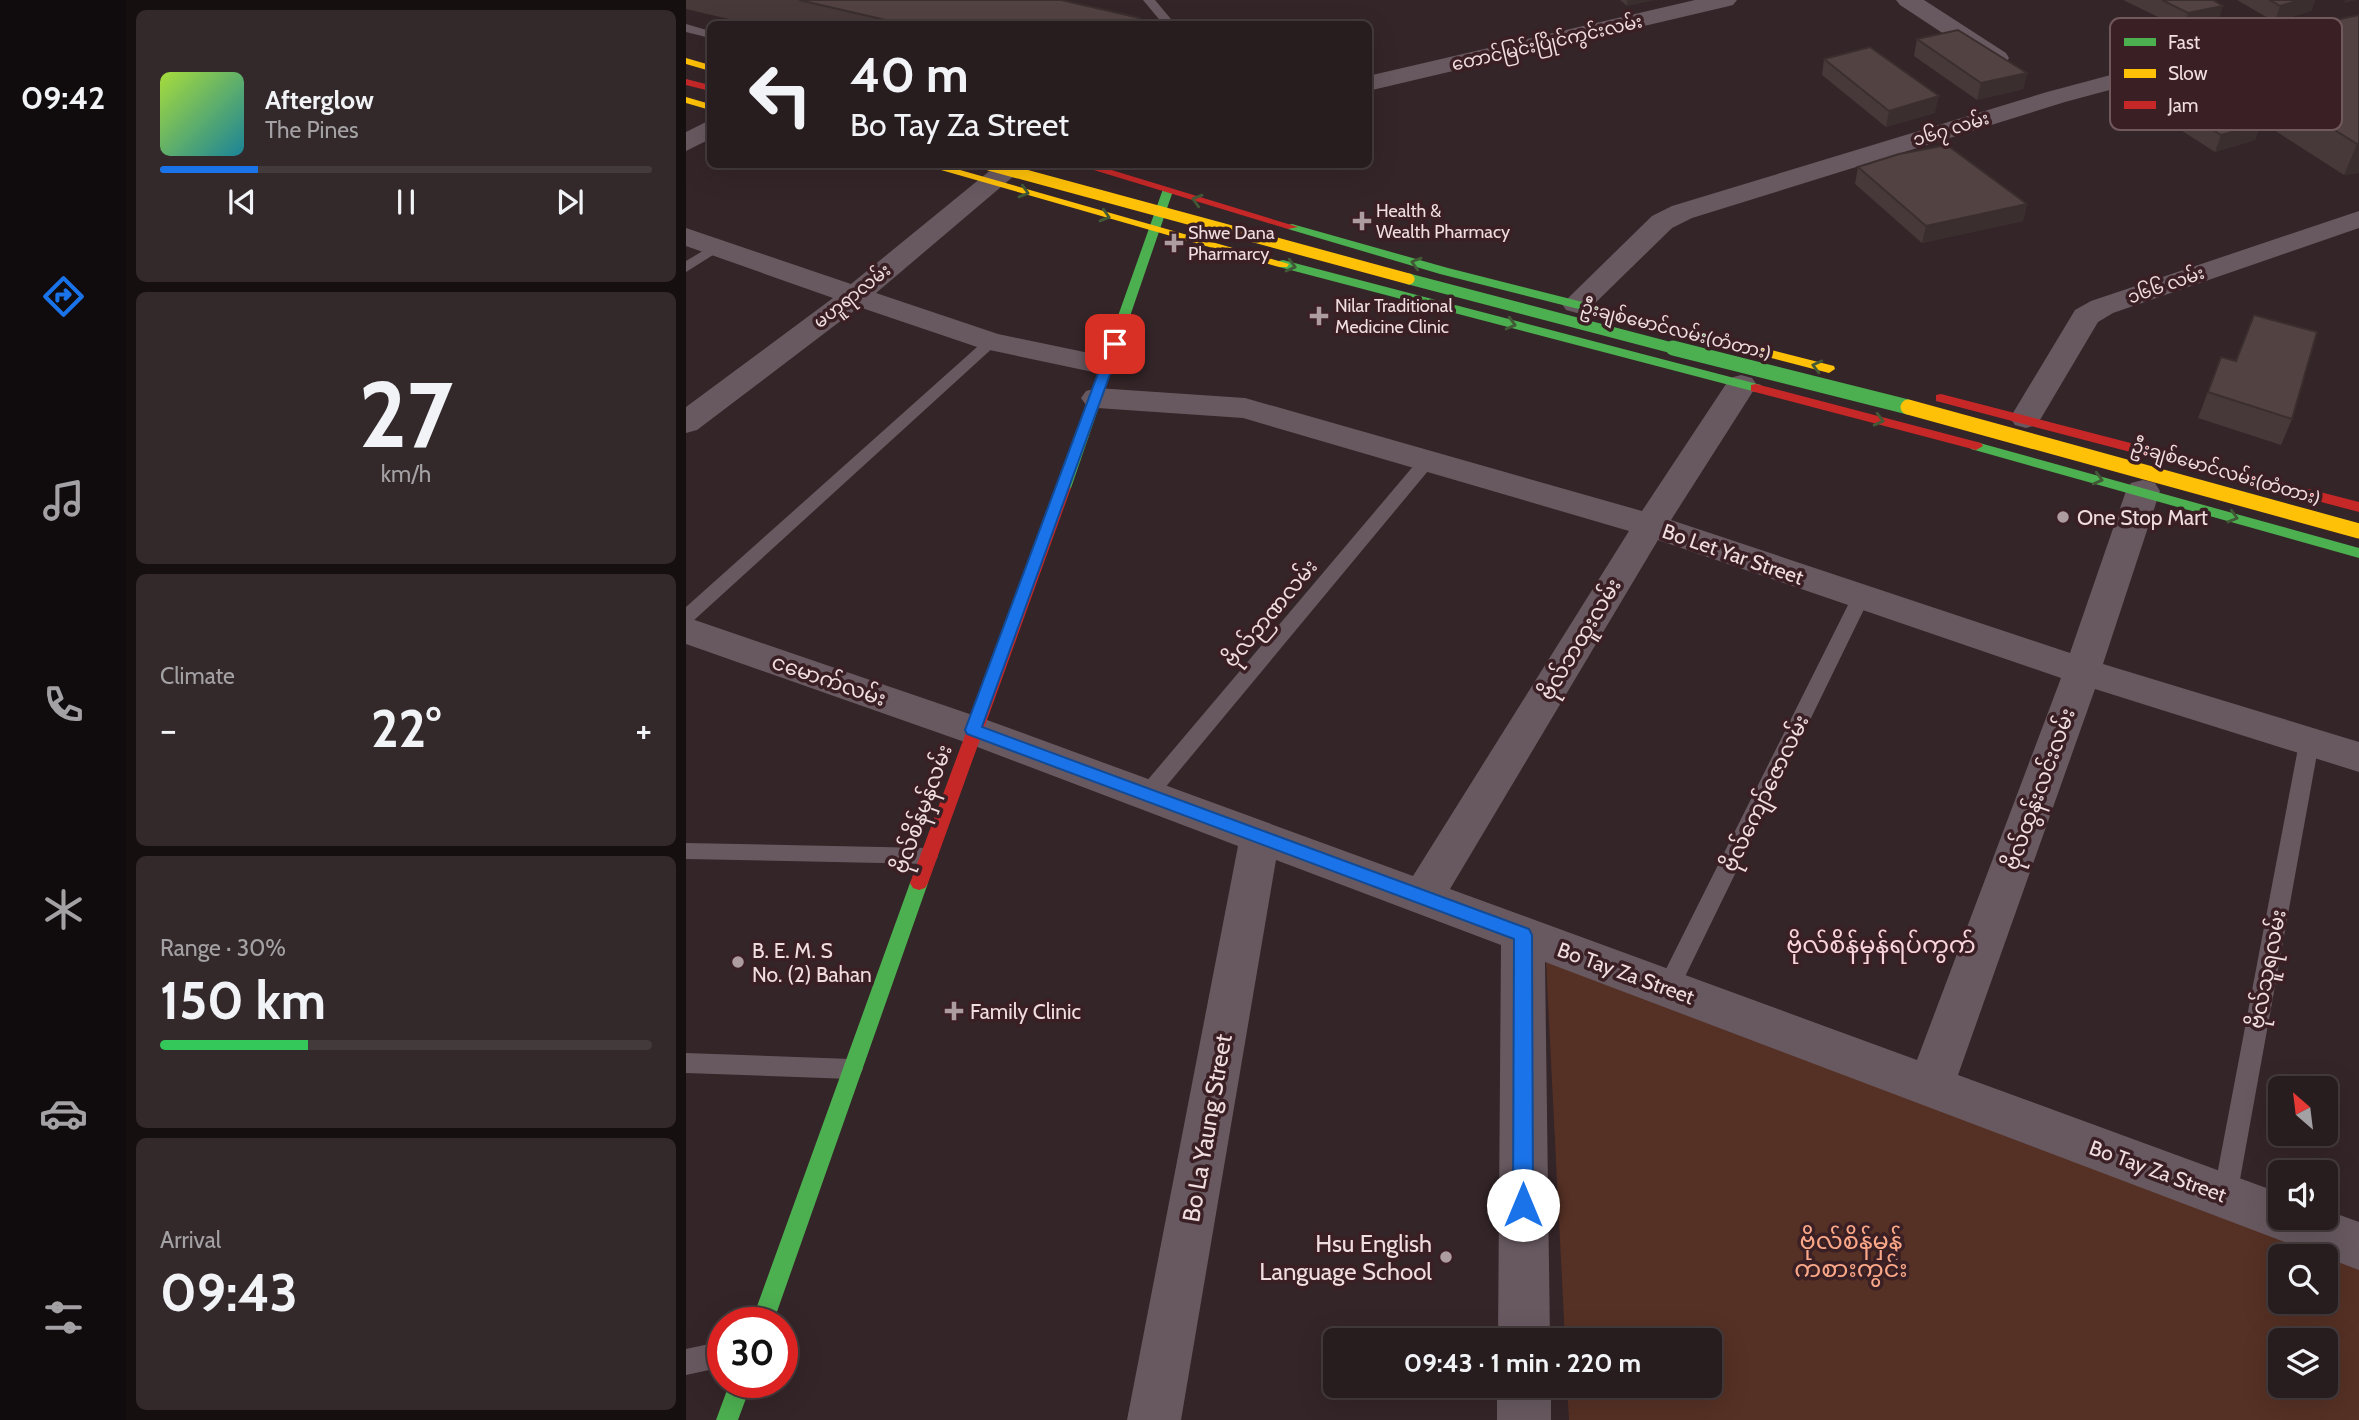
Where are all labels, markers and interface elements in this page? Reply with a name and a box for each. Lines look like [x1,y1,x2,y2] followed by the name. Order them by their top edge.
[1449,7,1645,80] street label: တောင်မြင်းပြိုင်ကွင်းလမ်း
[2110,18,2342,130] legend
[2168,31,2201,54] text: Fast
[850,45,969,104] text: 40 m
[735,49,826,140] icon: left
[2168,62,2208,85] text: Slow
[21,78,105,117] text: 09:42
[265,84,374,116] text: Afterglow
[2167,94,2198,117] text: Jam
[850,105,1069,144] text: Bo Tay Za Street
[1910,105,1993,155] street label: ၁၆၇ လမ်း
[265,116,359,144] text: The Pines
[223,183,261,221] icon: previous
[387,183,425,221] icon: pause
[551,183,589,221] icon: next
[1018,184,1030,198] one-way arrow
[1192,194,1204,208] one-way arrow
[1376,200,1510,243] place label: Health & Wealth Pharmacy
[1099,207,1111,222] one-way arrow
[1354,213,1370,229] marker: Health & Wealth Pharmacy
[1188,222,1275,265] place label: Shwe Dana Pharmarcy
[1166,235,1182,251] marker: Shwe Dana Pharmarcy
[1410,257,1422,271] one-way arrow
[808,258,897,336] street label: မဟူရာလမ်း
[1285,258,1297,272] one-way arrow
[2124,260,2207,308] street label: ၁၆၆ လမ်း
[39,272,88,321] icon: directions
[1578,294,1774,368] street label: ဦးချစ်မောင်လမ်း(တံတား)
[1335,295,1453,338] place label: Nilar Traditional Medicine Clinic
[1309,306,1329,326] marker: Nilar Traditional Medicine Clinic
[1085,314,1145,374] pin
[1505,316,1517,330] one-way arrow
[1096,325,1134,363] icon: arrive
[359,359,453,470] text: 27
[1811,360,1823,374] one-way arrow
[1872,412,1884,426] one-way arrow
[2128,433,2323,513] street label: ဦးချစ်မောင်လမ်း(တံတား)
[381,460,431,488] text: km/h
[2092,471,2104,485] one-way arrow
[39,476,88,525] icon: music
[2077,505,2208,530] place label: One Stop Mart
[2226,508,2238,523] one-way arrow
[2055,509,2071,525] marker: One Stop Mart
[1659,518,1807,590] street label: Bo Let Yar Street
[1215,552,1326,675] street label: ဗိုလ်ဉာဏလမ်း
[1531,572,1630,707] street label: ဗိုလ်ဘထူးလမ်း
[769,646,890,711] street label: ငမောက်လမ်း
[160,662,235,690] text: Climate
[39,680,88,729] icon: phone
[371,697,441,760] text: 22°
[1995,704,2085,875] street label: ဗိုလ်ထွန်းလင်းလမ်း
[160,706,177,753] text: −
[635,706,652,753] text: +
[1714,709,1819,878] street label: ဗိုလ်ကျော်ဇောလမ်း
[884,740,962,879] street label: ဗိုလ်စိန်မှန်လမ်း
[39,885,88,934] icon: climate
[2240,907,2296,1032] street label: ဗိုလ်သူရလမ်း
[1786,929,1976,964] district label: ဗိုလ်စိန်မှန်ရပ်ကွက်
[160,934,286,962] text: Range · 30%
[1554,937,1698,1009] street label: Bo Tay Za Street
[752,938,872,987] place label: B. E. M. S No. (2) Bahan
[730,954,746,970] marker: B. E. M. S No. (2) Bahan
[160,969,326,1032] text: 150 km
[970,999,1081,1024] place label: Family Clinic
[944,1001,964,1021] marker: Family Clinic
[1176,1032,1238,1224] street label: Bo La Yaung Street
[2268,1076,2338,1146] north arrow
[2268,1076,2338,1398] map controls
[39,1089,88,1138] icon: car
[2086,1135,2230,1207] street label: Bo Tay Za Street
[2268,1160,2338,1230] button: sound
[1486,1168,1560,1242] position arrow
[1794,1225,1908,1287] park label: ဗိုလ်စိန်မှန် ကစားကွင်း
[160,1226,221,1254] text: Arrival
[1259,1229,1432,1286] place label: Hsu English Language School
[2268,1244,2338,1314] button: search
[1438,1249,1454,1265] marker: Hsu English Language School
[160,1261,298,1324] text: 09:43
[39,1293,88,1342] icon: filters
[707,1307,798,1398] speed limit sign: 30
[2268,1328,2338,1398] button: layers
[1404,1347,1641,1379] text: 09:43 · 1 min · 220 m

